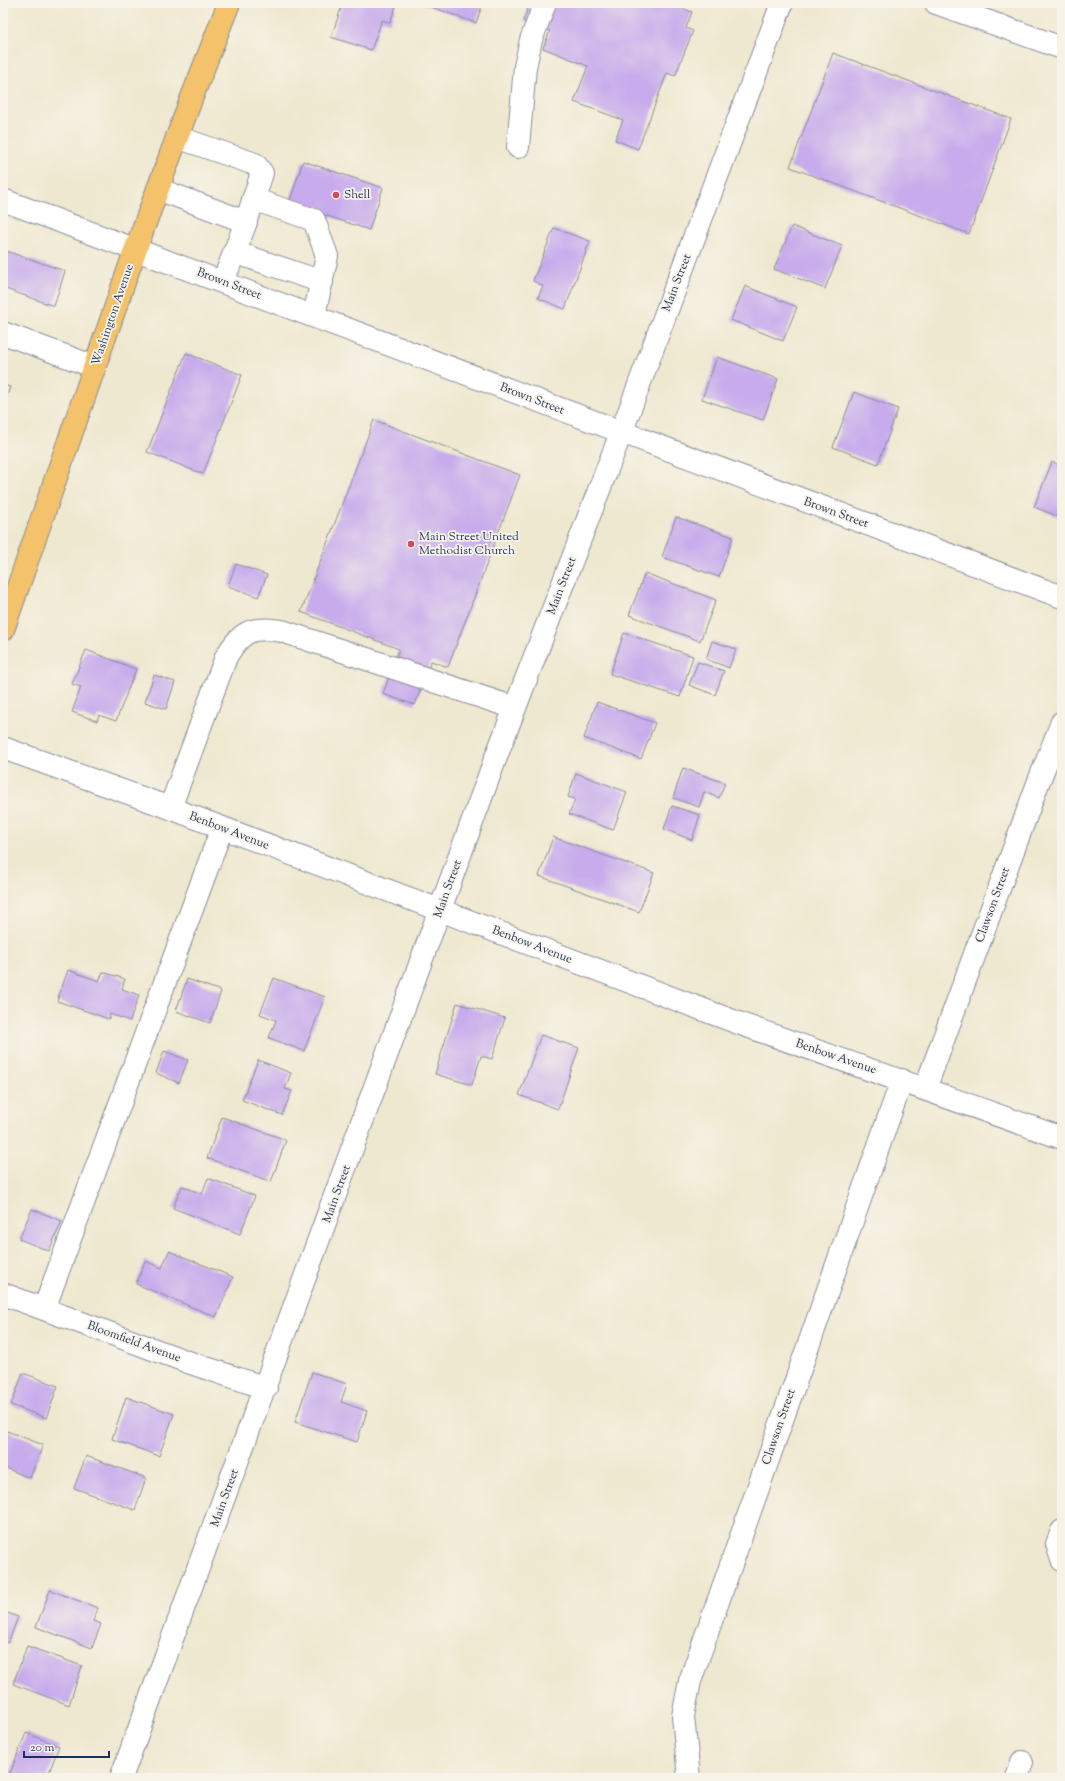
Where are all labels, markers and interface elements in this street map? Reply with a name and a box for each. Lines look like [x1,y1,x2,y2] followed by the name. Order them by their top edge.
[344,186,371,204] place label: Shell
[331,190,341,200] marker: Shell
[658,251,696,315] street label: Main Street
[87,261,139,368] street label: Washington Avenue
[194,263,264,305] street label: Brown Street
[497,378,567,420] street label: Brown Street
[801,493,871,533] street label: Brown Street
[419,528,519,560] place label: Main Street United Methodist Church
[406,539,416,549] marker: Main Street United Methodist Church
[543,554,581,618] street label: Main Street
[186,807,272,855] street label: Benbow Avenue
[429,857,467,921] street label: Main Street
[971,865,1015,945] street label: Clawson Street
[489,921,575,969] street label: Benbow Avenue
[793,1035,879,1079] street label: Benbow Avenue
[318,1162,356,1226] street label: Main Street
[85,1317,184,1367] street label: Bloomfield Avenue
[758,1387,800,1467] street label: Clawson Street
[206,1466,244,1530] street label: Main Street
[24,1733,109,1759] scale bar
[30,1739,55,1757] text: 20 m

